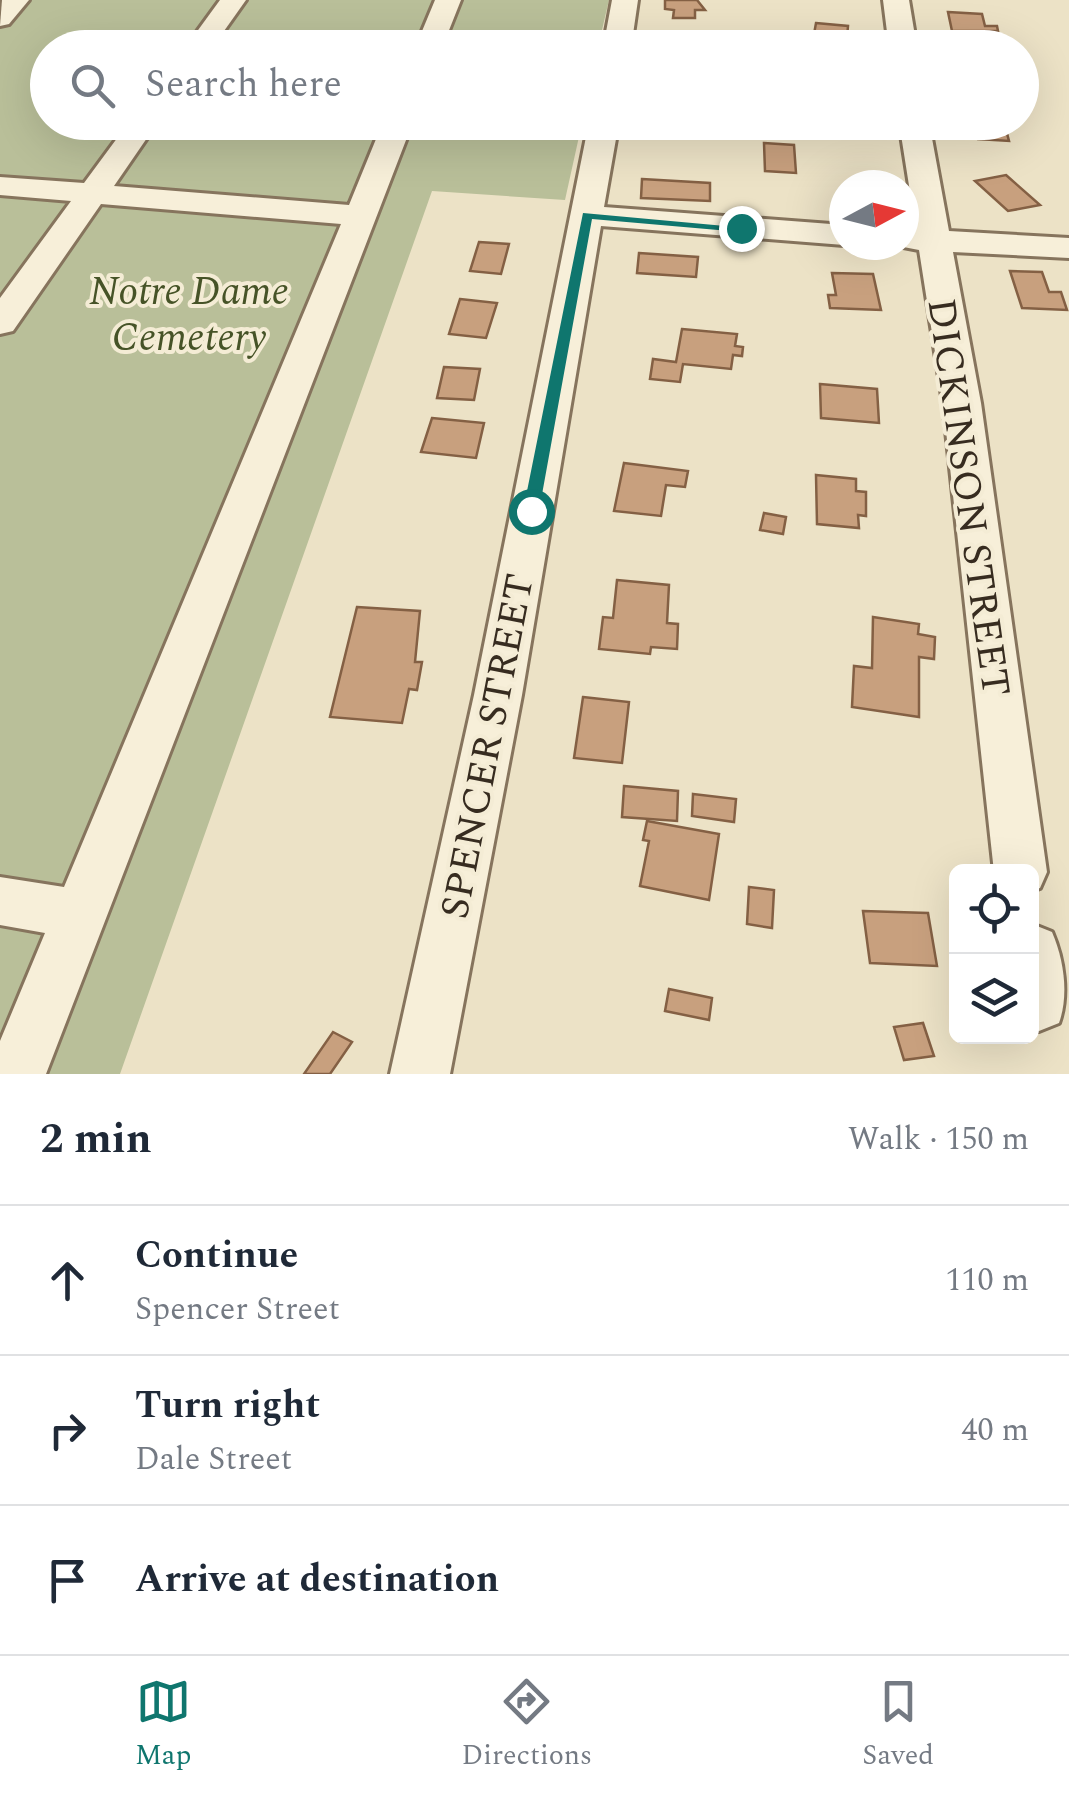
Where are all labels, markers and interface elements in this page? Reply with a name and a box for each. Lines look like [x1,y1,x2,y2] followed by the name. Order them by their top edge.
[30,30,1039,140] search box
[145,56,342,114] text: Search here
[65,58,120,113] icon: search
[829,170,919,260] north arrow
[719,206,765,252] route end
[89,262,289,369] park label: Notre Dame Cemetery
[909,294,1026,700] street label: DICKINSON STREET
[509,489,555,535] route start
[425,569,552,924] street label: SPENCER STREET
[949,864,1039,1044] map controls
[949,864,1039,954] button: locate
[949,954,1039,1044] button: layers
[40,1108,152,1171] text: 2 min
[848,1115,1029,1164] text: Walk · 150 m
[135,1227,298,1285] text: Continue
[40,1253,95,1308] icon: ahead
[945,1256,1029,1305] text: 110 m
[135,1285,340,1334] text: Spencer Street
[135,1377,320,1435] text: Turn right
[40,1403,95,1458] icon: right
[961,1406,1029,1455] text: 40 m
[135,1435,292,1484] text: Dale Street
[135,1551,499,1609] text: Arrive at destination
[40,1553,95,1608] icon: arrive
[135,1674,191,1777] tab: Map
[461,1674,592,1777] tab: Directions
[862,1674,934,1777] tab: Saved

